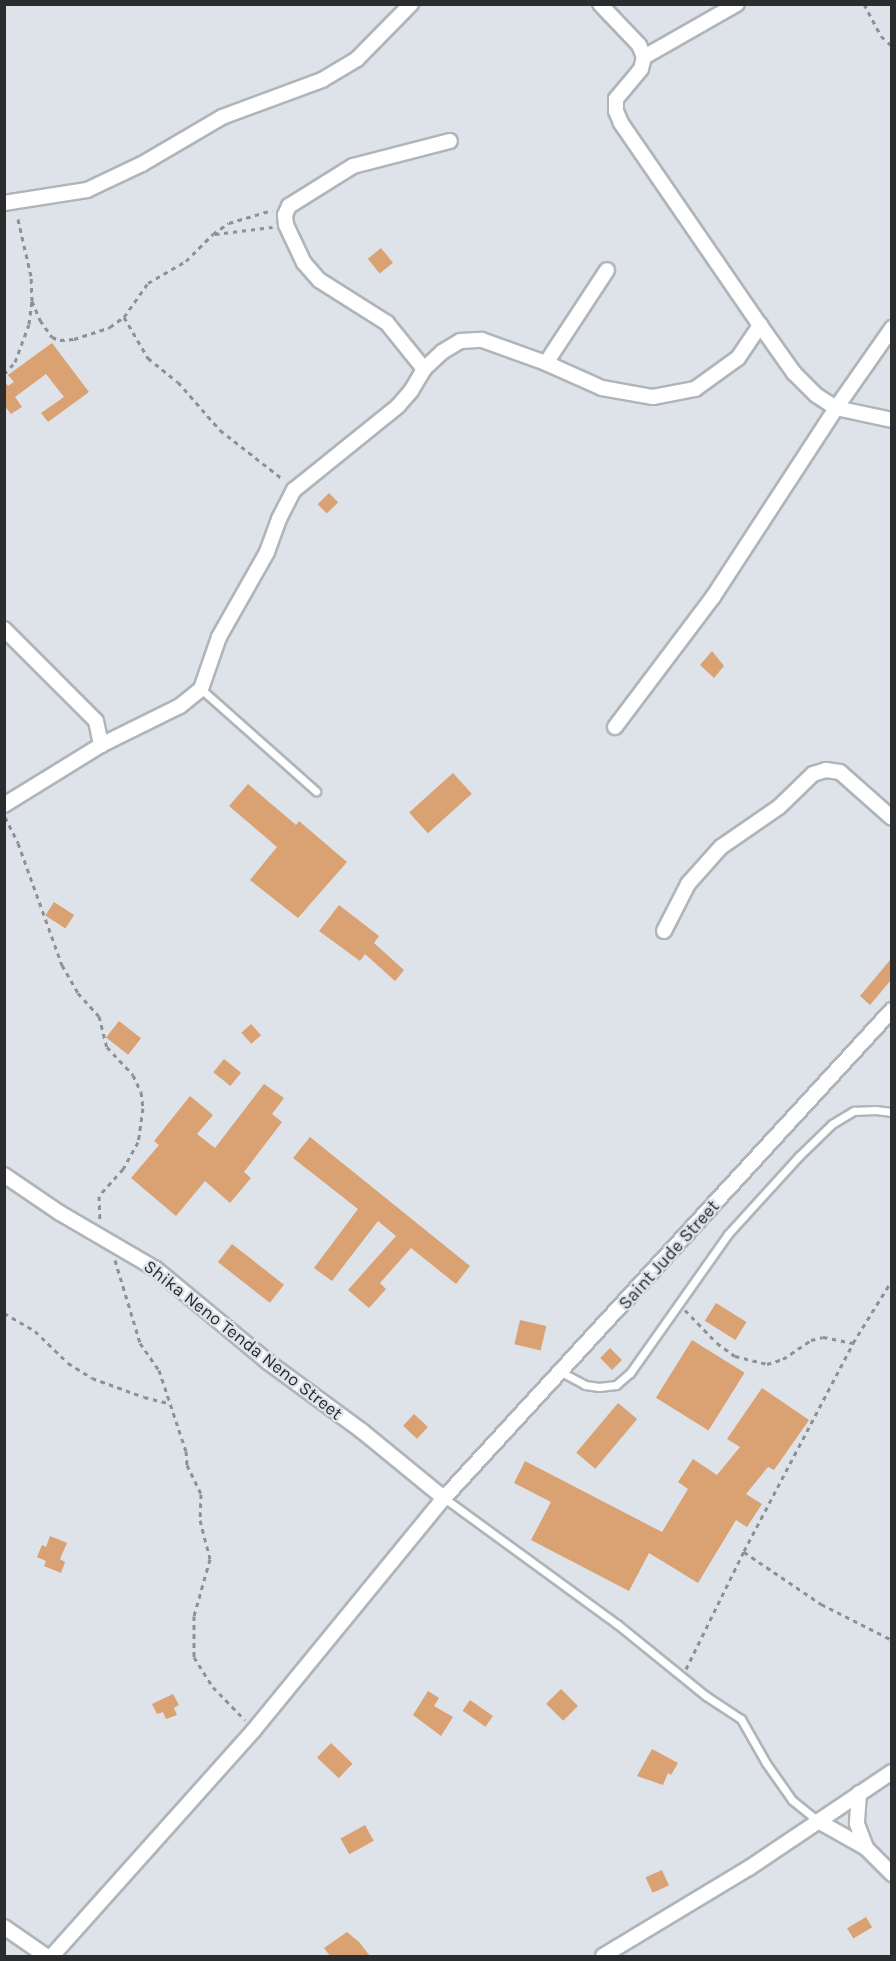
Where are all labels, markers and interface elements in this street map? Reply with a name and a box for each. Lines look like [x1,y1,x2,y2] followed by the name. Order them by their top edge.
[614,1196,724,1314] street label: Saint Jude Street
[139,1256,347,1424] street label: Shika Neno Tenda Neno Street

